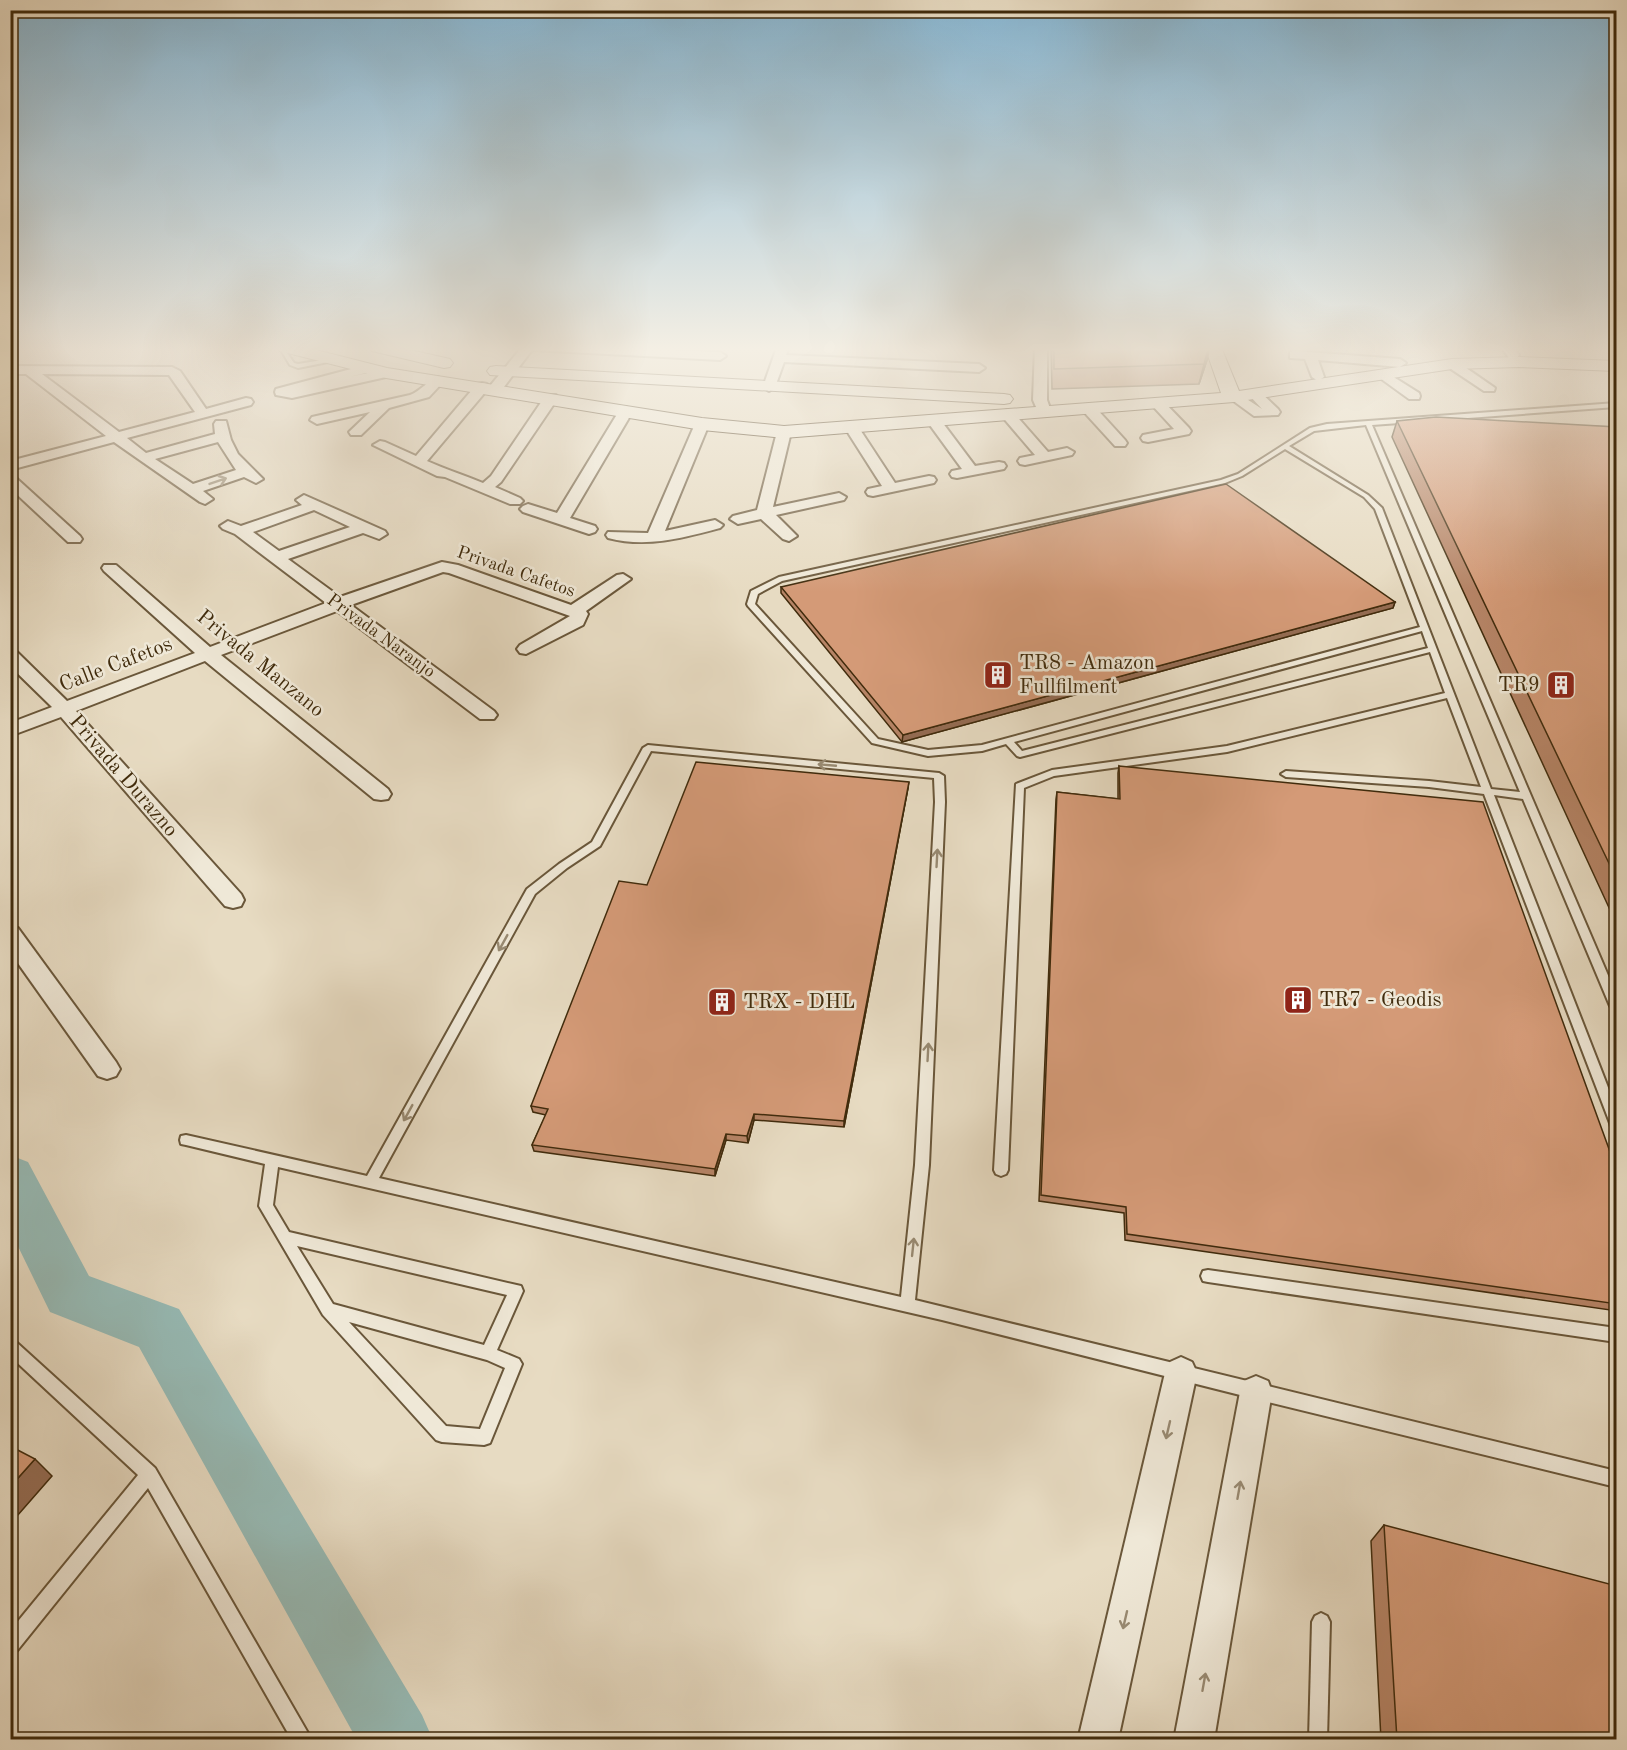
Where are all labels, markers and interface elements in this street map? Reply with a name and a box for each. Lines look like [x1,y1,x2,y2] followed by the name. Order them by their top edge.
[208,475,227,486] one-way arrow
[454,543,578,601] street label: Privada Cafetos
[323,591,439,681] street label: Privada Naranjo
[192,606,328,722] street label: Privada Manzano
[57,634,175,696] street label: Calle Cafetos
[1019,653,1155,698] place label: TR8 - Amazon Fullfilment
[982,659,1014,691] building icon: TR8 - Amazon Fullfilment
[1545,669,1577,701] building icon: TR9
[1498,675,1540,696] place label: TR9
[64,711,182,841] street label: Privada Durazno
[817,759,837,770] one-way arrow
[932,848,943,868] one-way arrow
[497,934,509,951] one-way arrow
[1282,984,1314,1016] building icon: TR7 - Geodis
[706,986,738,1018] building icon: TRX - DHL
[1319,990,1442,1011] place label: TR7 - Geodis
[743,992,855,1013] place label: TRX - DHL
[922,1043,933,1063] one-way arrow
[402,1104,414,1121] one-way arrow
[908,1237,919,1257] one-way arrow
[1161,1420,1173,1439] one-way arrow
[1233,1481,1244,1500] one-way arrow
[1118,1610,1130,1629] one-way arrow
[1199,1673,1210,1692] one-way arrow

